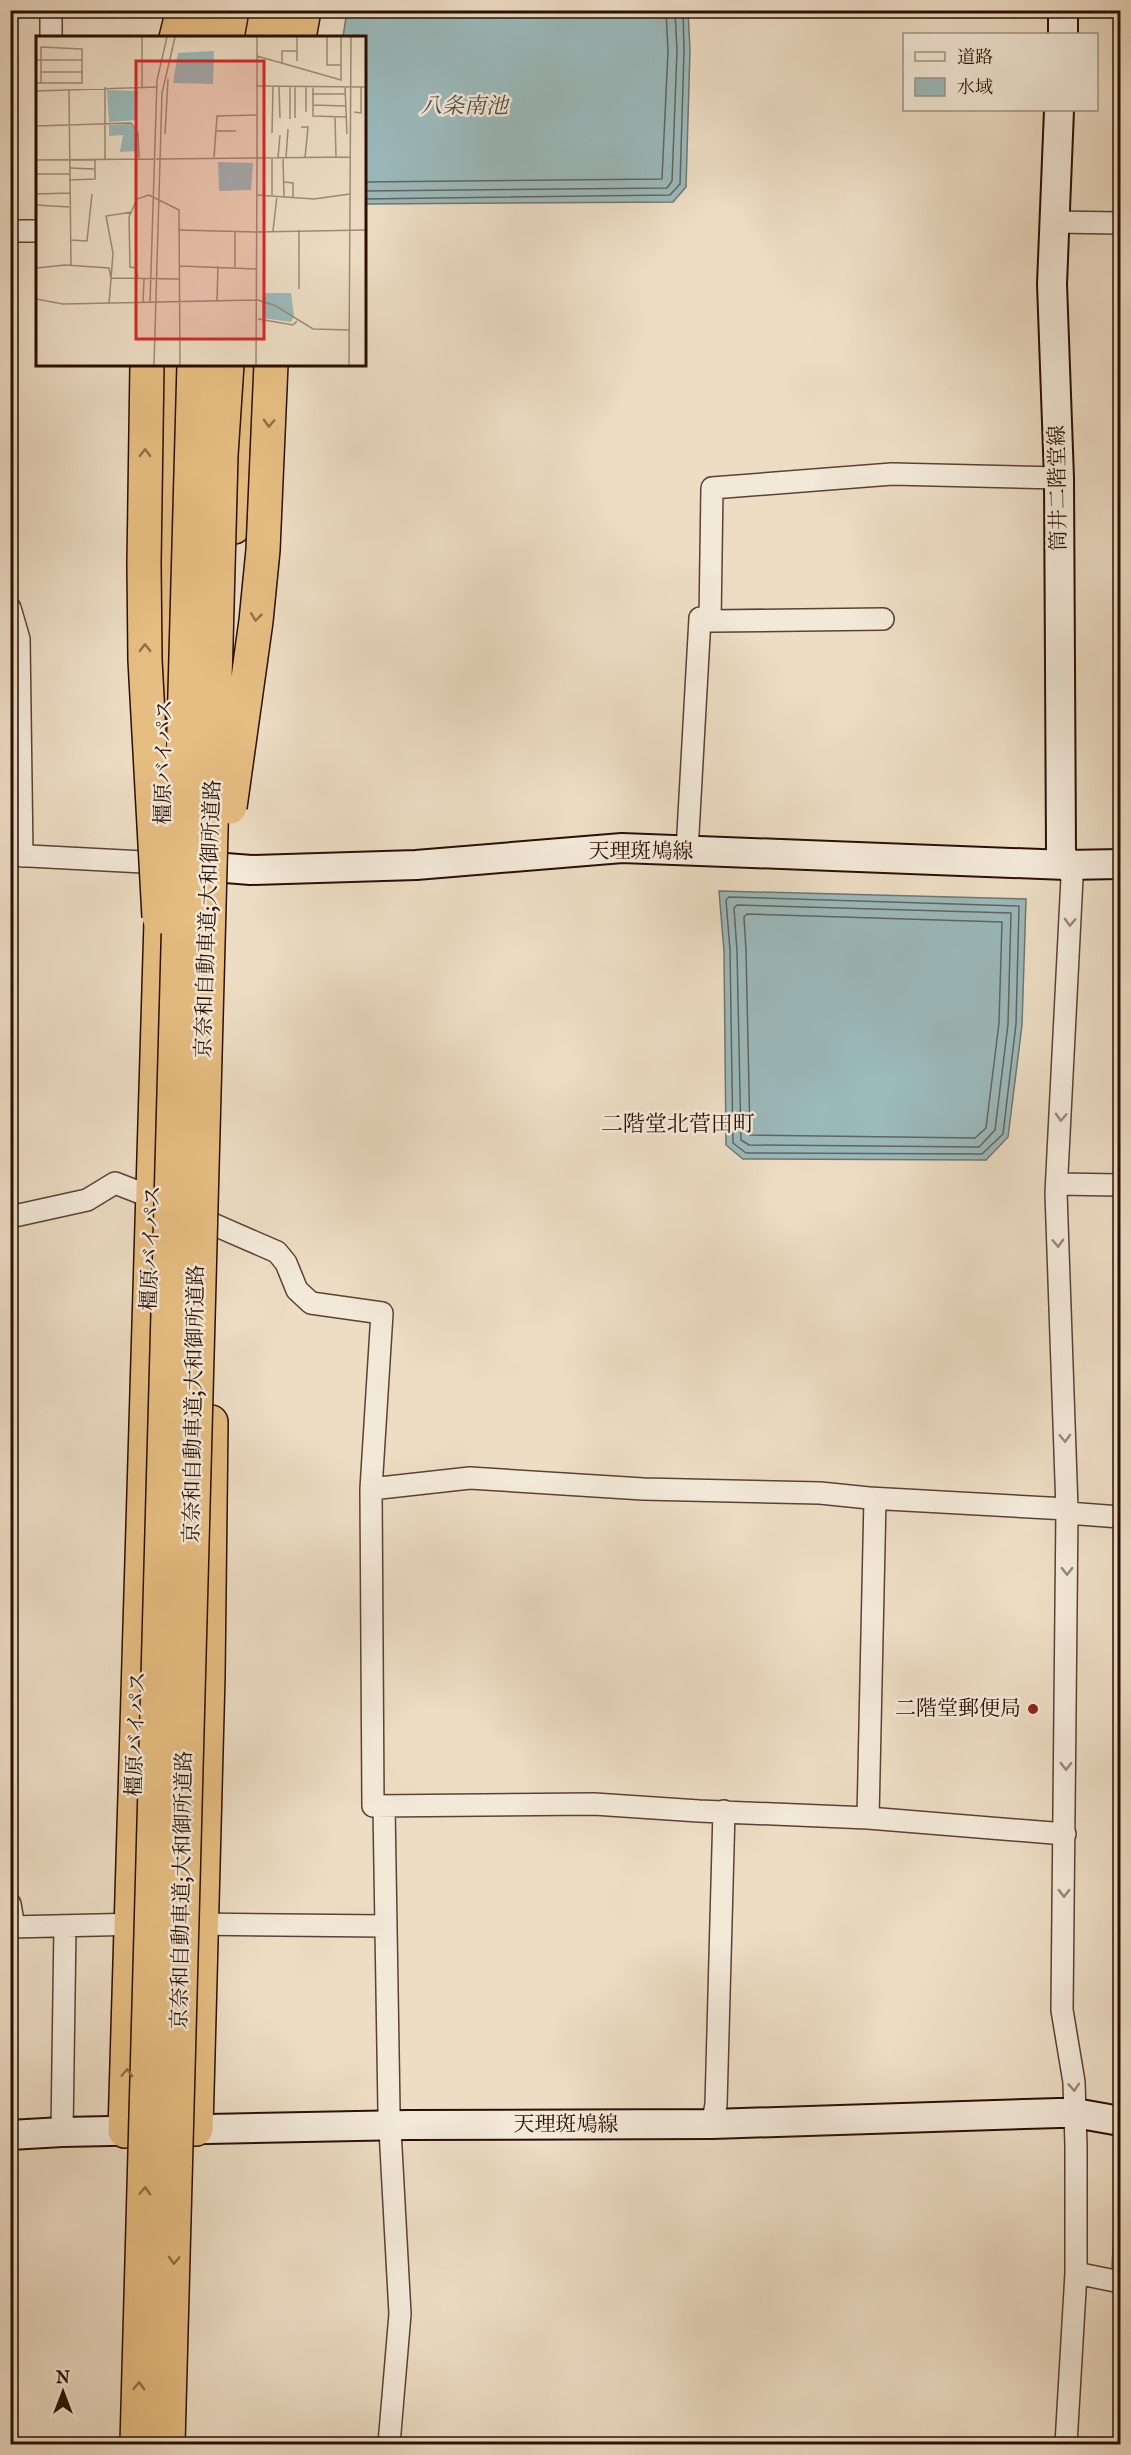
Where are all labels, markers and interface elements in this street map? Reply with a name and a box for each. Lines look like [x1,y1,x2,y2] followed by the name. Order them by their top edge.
[903,33,1098,111] legend
[36,36,366,366] inset map
[957,47,993,70] text: 道路
[957,77,993,100] text: 水域
[420,93,511,121] water label: 八条南池
[263,418,276,427] one-way arrow
[1044,425,1074,551] street label: 筒井二階堂線
[139,448,152,457] one-way arrow
[251,613,263,622] one-way arrow
[139,643,151,652] one-way arrow
[150,699,180,825] street label: 橿原バイパス
[191,779,227,1059] street label: 京奈和自動車道;大和御所道路
[589,839,694,866] street label: 天理斑鳩線
[1064,918,1077,927] one-way arrow
[601,1111,755,1139] district label: 二階堂北菅田町
[1055,1113,1068,1122] one-way arrow
[136,1185,168,1311] street label: 橿原バイパス
[1052,1238,1064,1247] one-way arrow
[179,1264,211,1544] street label: 京奈和自動車道;大和御所道路
[1058,1433,1071,1442] one-way arrow
[1061,1567,1073,1576] one-way arrow
[121,1671,153,1797] street label: 橿原バイパス
[895,1696,1021,1723] place label: 二階堂郵便局
[1026,1702,1040,1716] marker: 二階堂郵便局
[167,1750,199,2030] street label: 京奈和自動車道;大和御所道路
[1060,1762,1072,1771] one-way arrow
[1058,1888,1070,1897] one-way arrow
[121,2068,133,2077] one-way arrow
[1067,2082,1080,2091] one-way arrow
[514,2112,619,2139] street label: 天理斑鳩線
[139,2187,151,2196] one-way arrow
[167,2256,180,2265] one-way arrow
[33,2362,93,2422] north arrow
[55,2369,70,2389] text: N
[133,2382,145,2391] one-way arrow

